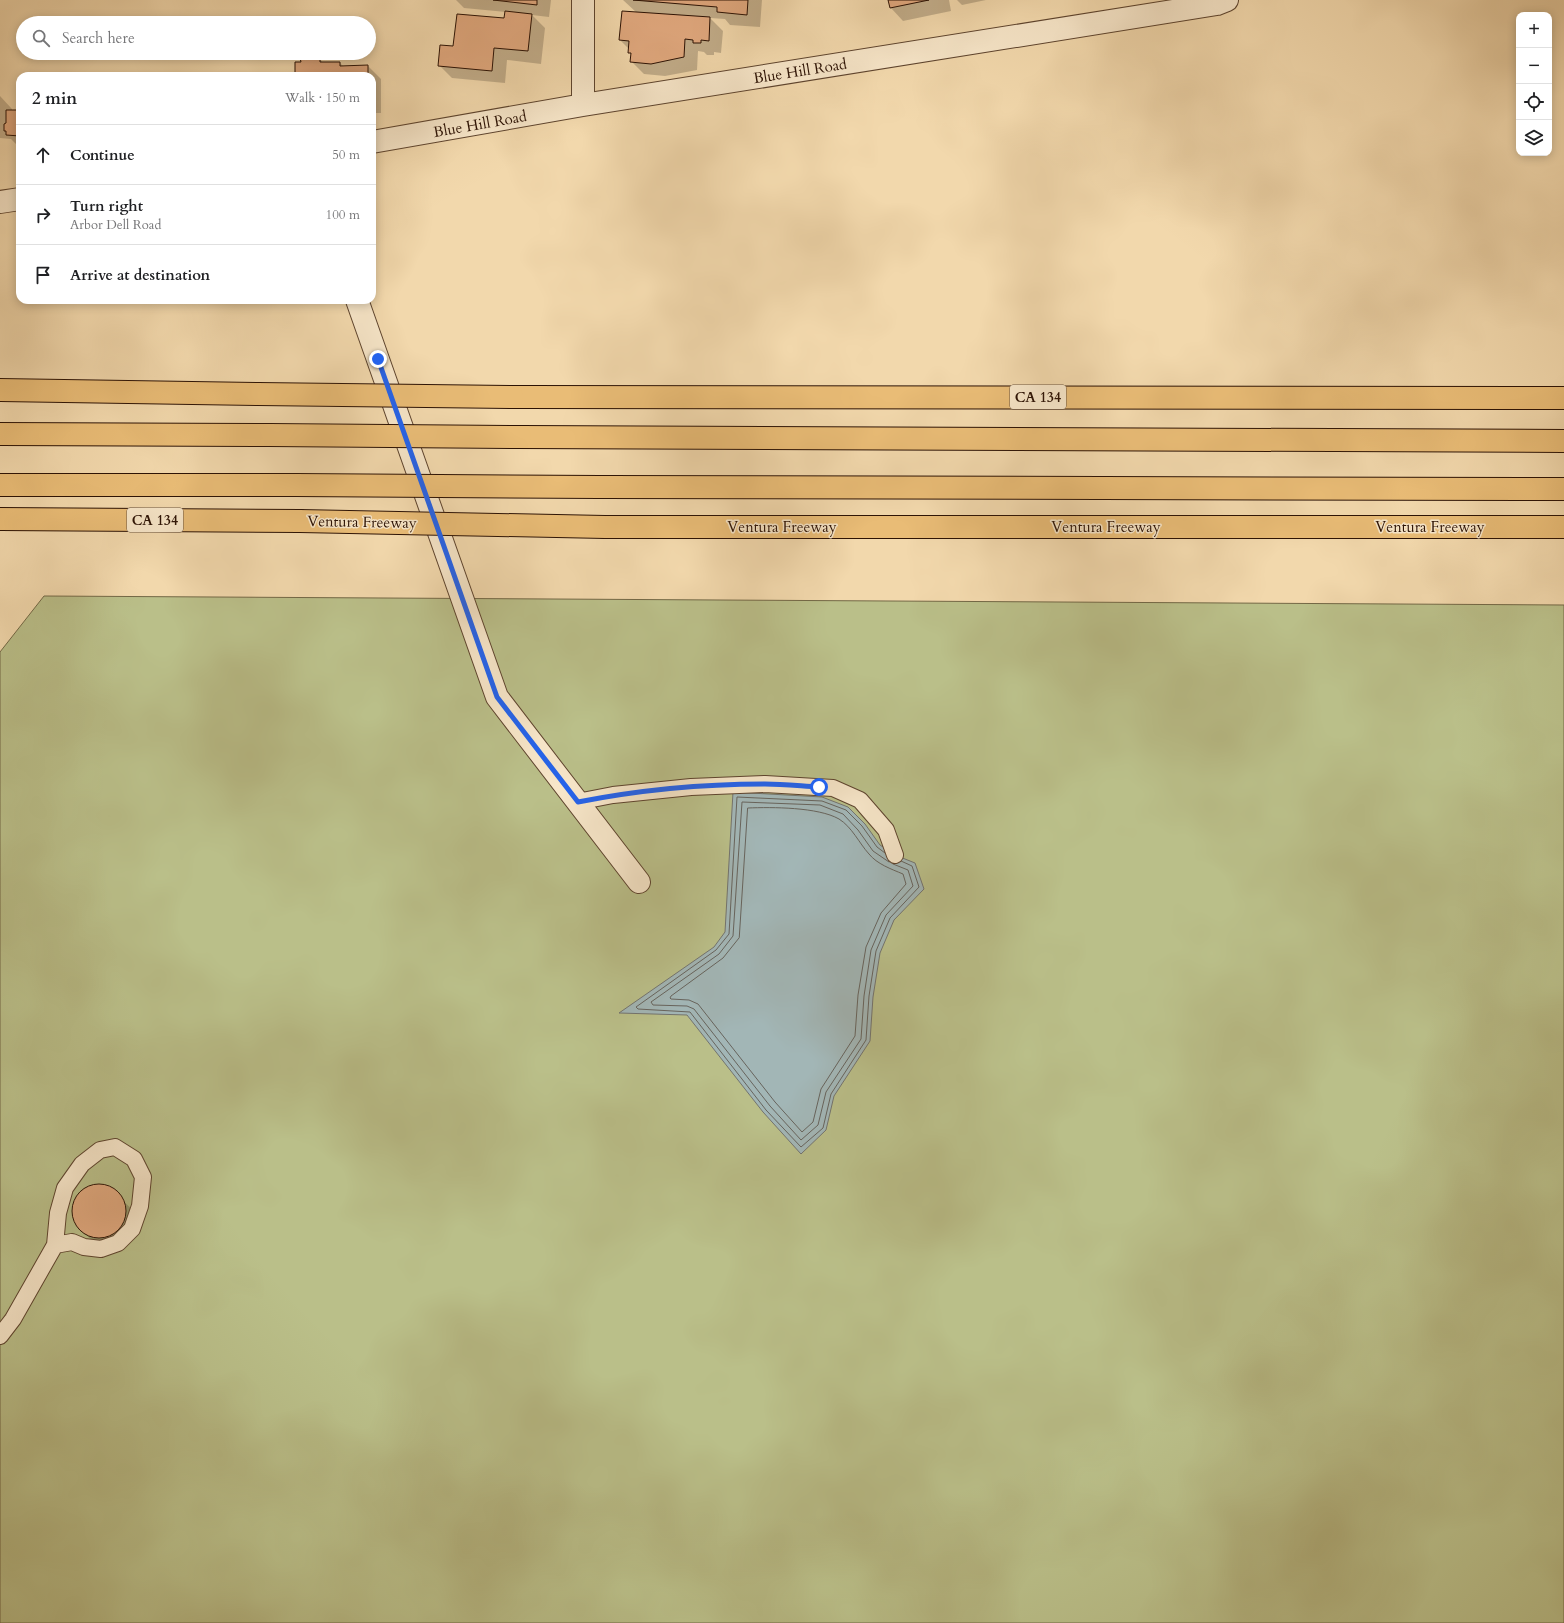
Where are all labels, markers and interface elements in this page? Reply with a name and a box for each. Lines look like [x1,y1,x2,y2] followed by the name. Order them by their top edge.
[1516,12,1552,156] map controls
[1516,12,1552,48] button: +
[16,16,376,60] search box
[30,27,52,49] icon: search
[62,28,135,48] text: Search here
[1516,48,1552,84] button: −
[752,54,848,88] street label: Blue Hill Road
[1516,84,1552,120] button: locate
[32,87,77,110] text: 2 min
[285,89,360,107] text: Walk · 150 m
[432,106,528,142] street label: Blue Hill Road
[1516,120,1552,156] button: layers
[32,144,54,166] icon: ahead
[70,145,135,165] text: Continue
[332,146,360,164] text: 50 m
[70,196,143,216] text: Turn right
[32,204,54,226] icon: right
[326,206,360,224] text: 100 m
[70,216,161,234] text: Arbor Dell Road
[32,264,54,286] icon: arrive
[70,265,210,285] text: Arrive at destination
[369,350,387,368] route end
[1010,385,1066,409] road number: CA 134
[127,508,183,532] road number: CA 134
[307,511,417,533] street label: Ventura Freeway
[727,517,837,537] street label: Ventura Freeway
[1051,517,1161,537] street label: Ventura Freeway
[1375,517,1485,537] street label: Ventura Freeway
[810,778,828,796] route start

